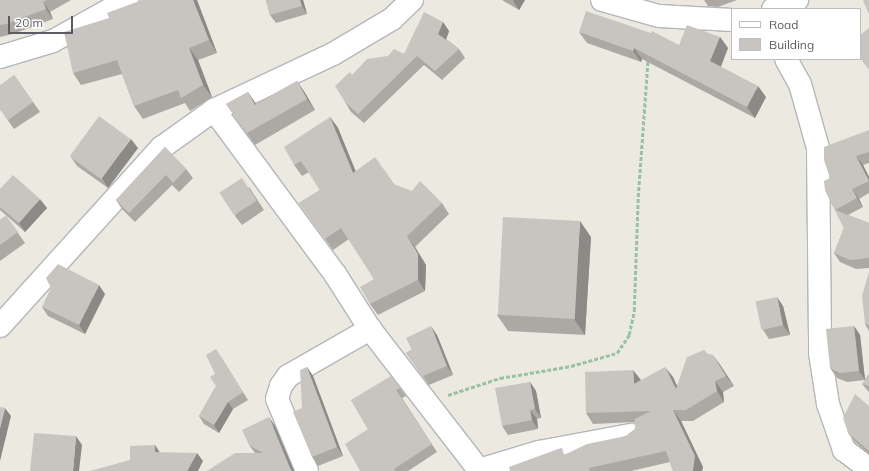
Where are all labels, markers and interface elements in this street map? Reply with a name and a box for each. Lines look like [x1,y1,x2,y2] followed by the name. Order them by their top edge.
[10,8,75,34] scale bar
[731,8,861,60] legend
[15,15,43,30] text: 20 m
[769,17,798,32] text: Road
[769,37,814,52] text: Building

